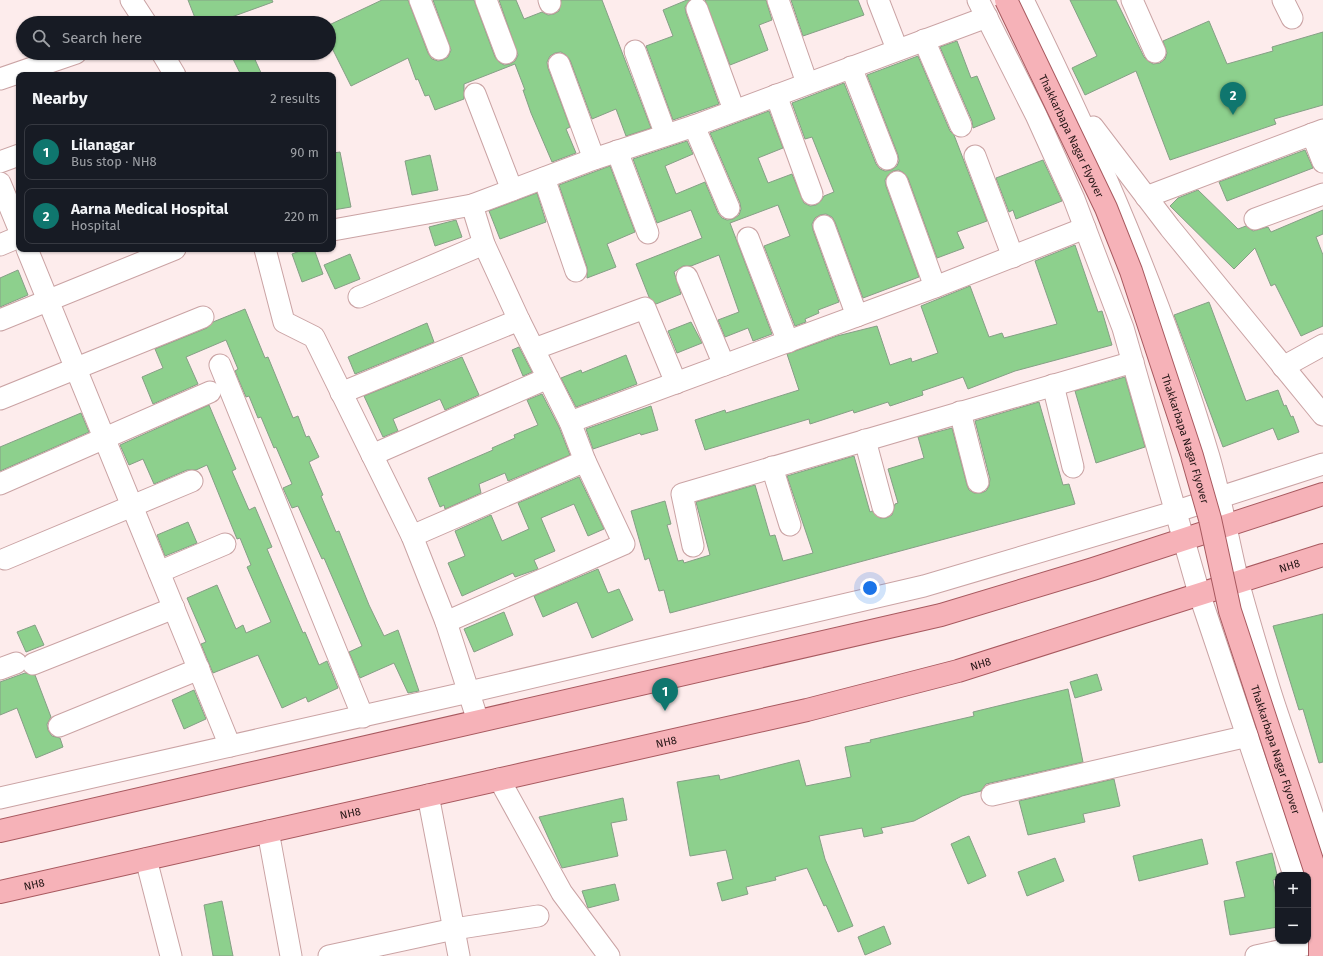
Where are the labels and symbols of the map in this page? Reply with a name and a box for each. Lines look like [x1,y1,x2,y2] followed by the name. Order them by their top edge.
[1036,73,1106,201] street label: Thakkarbapa Nagar Flyover
[1220,82,1246,115] pin: 2
[1158,373,1211,506] street label: Thakkarbapa Nagar Flyover
[1278,557,1302,576] street label: NH8
[860,578,880,598] your location
[969,655,993,674] street label: NH8
[652,678,678,711] pin: 1
[1248,684,1303,817] street label: Thakkarbapa Nagar Flyover
[655,734,678,751] street label: NH8
[339,805,362,822] street label: NH8
[23,876,46,893] street label: NH8

